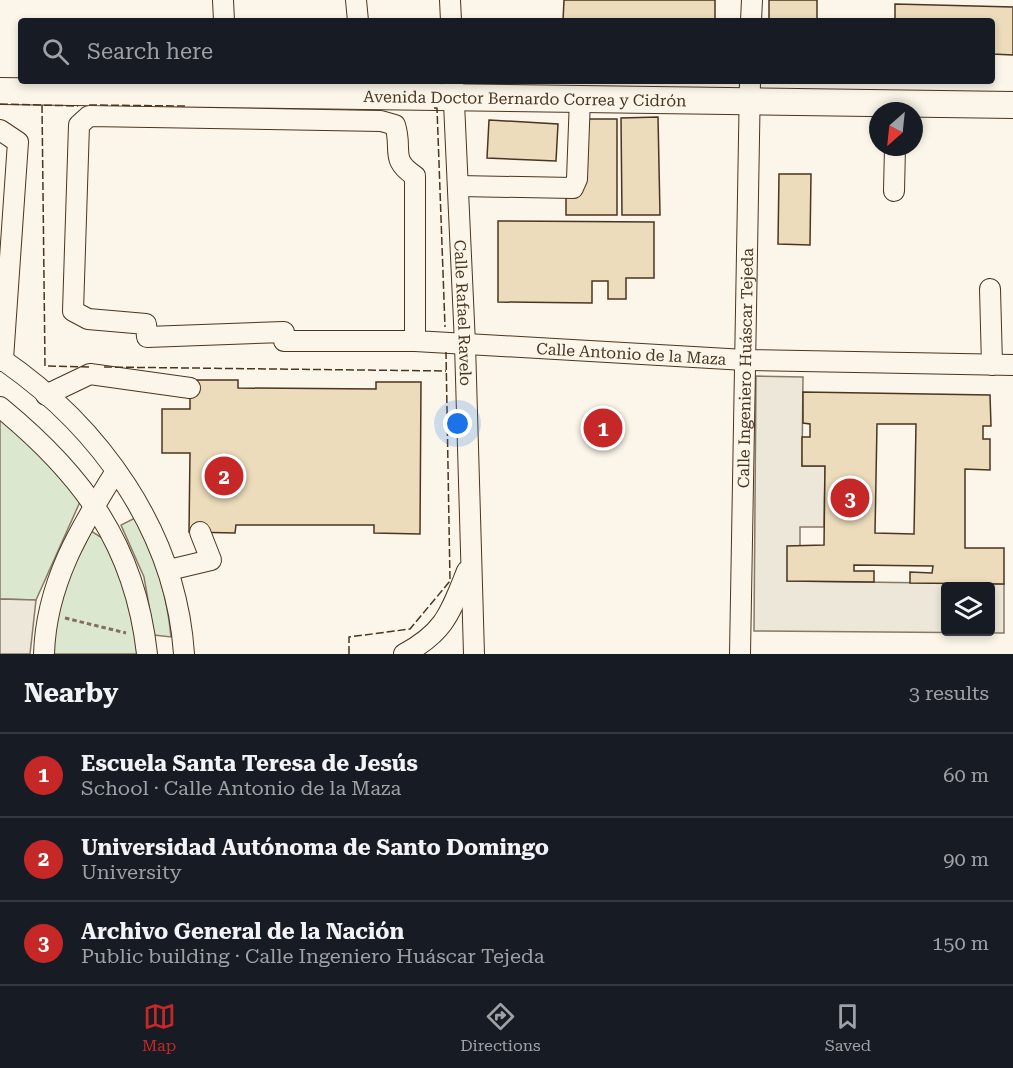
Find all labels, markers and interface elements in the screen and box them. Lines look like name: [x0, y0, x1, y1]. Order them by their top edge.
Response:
search box: [18, 18, 995, 84]
icon: search: [39, 35, 72, 68]
text: Search here: [87, 39, 213, 64]
street label: Avenida Doctor Bernardo Correa y Cidrón: [363, 87, 687, 110]
north arrow: [869, 102, 923, 156]
street label: Calle Rafael Ravelo: [451, 239, 476, 386]
street label: Calle Ingeniero Huáscar Tejeda: [733, 248, 757, 488]
street label: Calle Antonio de la Maza: [536, 338, 727, 368]
pin: 1: [584, 406, 622, 450]
your location: [443, 409, 472, 438]
pin: 2: [204, 454, 244, 498]
pin: 3: [830, 476, 870, 520]
map controls: [941, 582, 995, 636]
button: layers: [941, 582, 995, 636]
text: Nearby: [24, 678, 118, 708]
text: 3 results: [909, 681, 989, 705]
text: Escuela Santa Teresa de Jesús: [81, 751, 418, 776]
text: 1: [38, 763, 49, 787]
text: 60 m: [943, 763, 989, 787]
text: School · Calle Antonio de la Maza: [81, 776, 401, 800]
text: Universidad Autónoma de Santo Domingo: [81, 835, 549, 860]
text: 2: [38, 847, 49, 871]
text: 90 m: [943, 847, 989, 871]
text: University: [81, 860, 182, 884]
text: Archivo General de la Nación: [81, 919, 404, 944]
text: 3: [38, 931, 49, 955]
text: 150 m: [932, 931, 989, 955]
text: Public building · Calle Ingeniero Huáscar Tejeda: [81, 944, 545, 968]
tab: Map: [142, 1000, 176, 1055]
tab: Directions: [460, 1000, 541, 1055]
tab: Saved: [825, 1000, 871, 1055]

